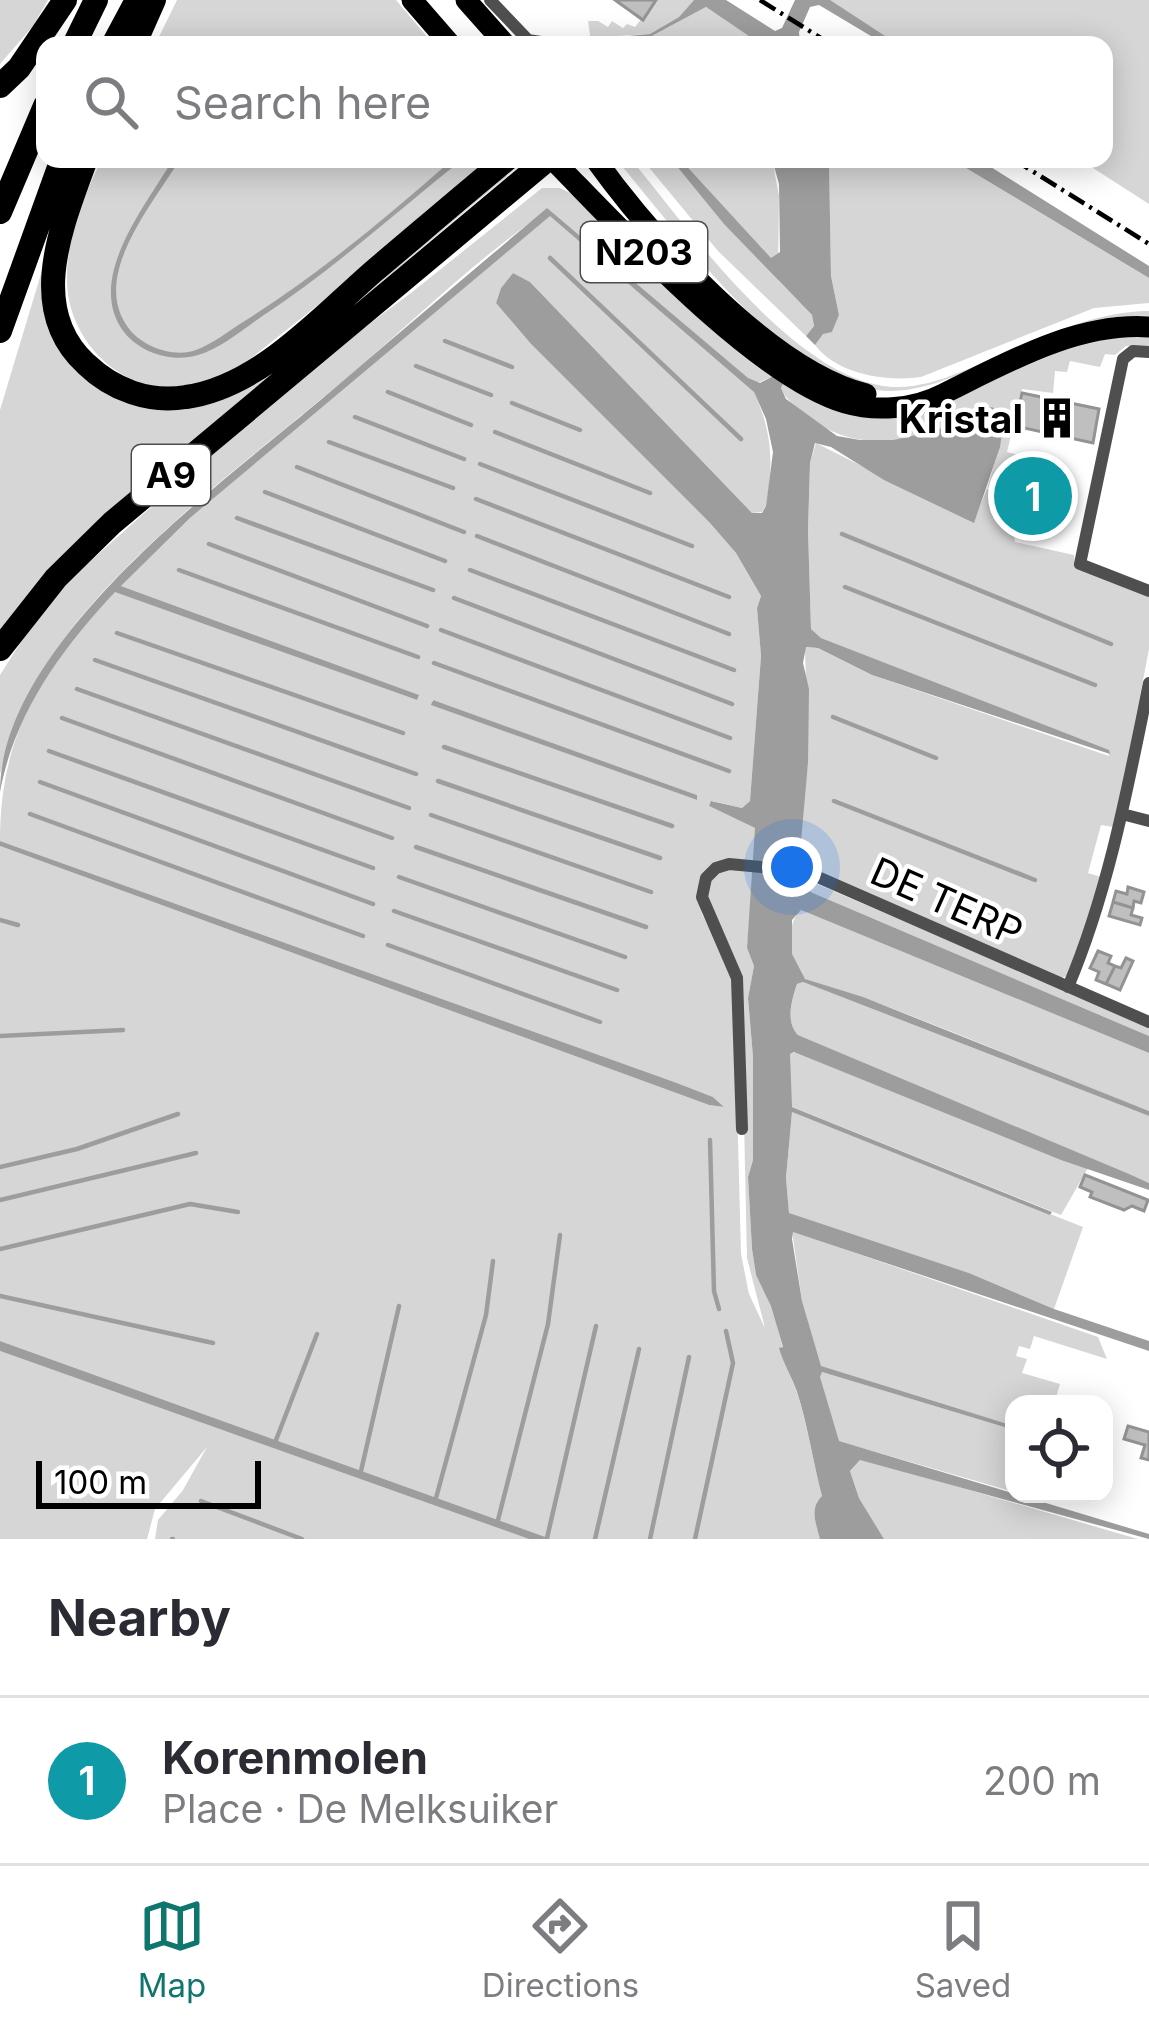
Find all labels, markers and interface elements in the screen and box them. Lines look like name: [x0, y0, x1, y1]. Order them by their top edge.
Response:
search box: [36, 36, 1113, 168]
icon: search: [78, 69, 144, 135]
text: Search here: [174, 75, 431, 130]
road number: N203: [581, 222, 707, 282]
place label: Kristal: [899, 395, 1023, 442]
building icon: Kristal: [1034, 395, 1080, 441]
road number: A9: [132, 445, 210, 505]
pin: 1: [994, 451, 1072, 541]
your location: [762, 837, 822, 897]
street label: DE TERP: [864, 847, 1030, 955]
map controls: [1005, 1395, 1113, 1503]
button: locate: [1005, 1395, 1113, 1503]
scale bar: [36, 1455, 261, 1508]
text: 100 m: [54, 1462, 147, 1502]
text: Nearby: [48, 1587, 231, 1648]
text: Korenmolen: [162, 1730, 428, 1785]
text: 1: [79, 1757, 95, 1804]
text: 200 m: [983, 1757, 1101, 1804]
text: Place · De Melksuiker: [162, 1785, 558, 1832]
tab: Map: [138, 1893, 206, 2005]
tab: Directions: [482, 1893, 639, 2005]
tab: Saved: [915, 1893, 1011, 2005]

